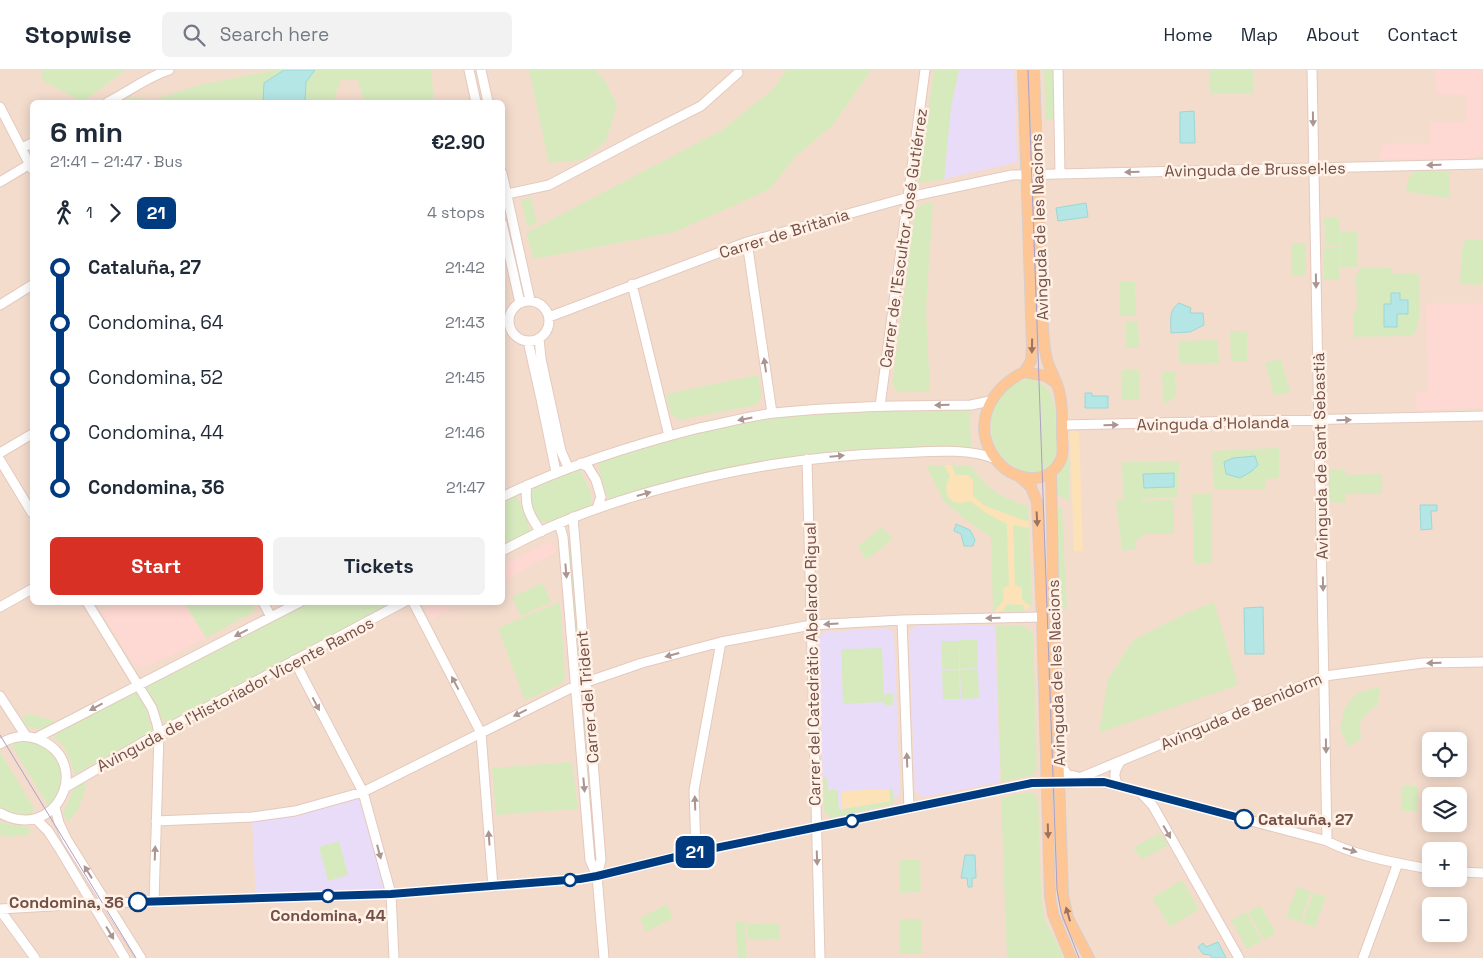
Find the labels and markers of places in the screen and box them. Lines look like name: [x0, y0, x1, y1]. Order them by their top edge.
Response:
marker: Cataluña, 27: [1234, 809, 1254, 829]
place label: Cataluña, 27: [1258, 809, 1353, 830]
unlabelled marker: [845, 814, 859, 828]
unlabelled marker: [563, 873, 577, 887]
marker: Condomina, 44: [321, 889, 335, 903]
place label: Condomina, 36: [9, 892, 124, 913]
marker: Condomina, 36: [128, 892, 148, 912]
place label: Condomina, 44: [270, 905, 386, 926]

